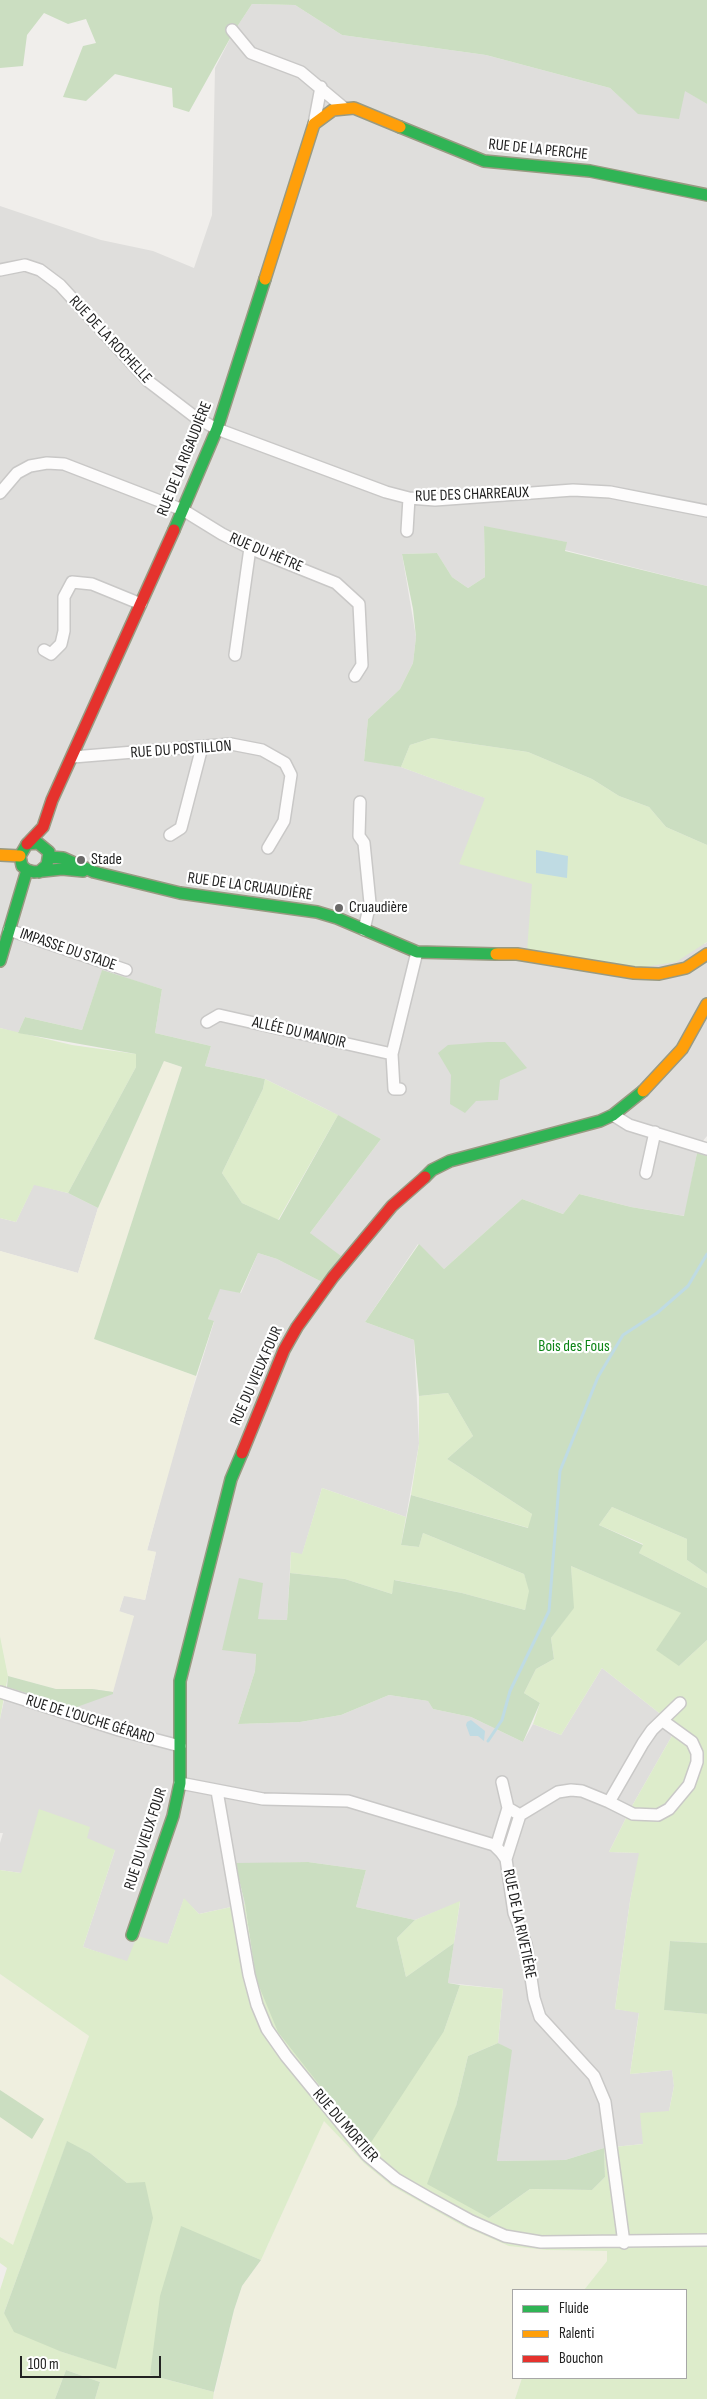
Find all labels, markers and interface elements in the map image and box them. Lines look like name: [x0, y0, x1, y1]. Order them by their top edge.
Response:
street label: RUE DE LA PERCHE: [487, 135, 589, 165]
street label: RUE DE LA ROCHELLE: [64, 292, 156, 388]
street label: RUE DE LA RIGAUDIÈRE: [153, 399, 217, 519]
street label: RUE DES CHARREAUX: [415, 483, 529, 507]
street label: RUE DU HÊTRE: [226, 529, 306, 577]
street label: RUE DU POSTILLON: [130, 737, 232, 763]
place label: Stade: [91, 850, 122, 870]
marker: Stade: [75, 854, 87, 866]
street label: RUE DE LA CRUAUDIÈRE: [186, 869, 314, 905]
place label: Cruaudière: [349, 898, 408, 918]
marker: Cruaudière: [333, 902, 345, 914]
street label: IMPASSE DU STADE: [17, 925, 119, 975]
street label: ALLÉE DU MANOIR: [250, 1013, 348, 1053]
street label: RUE DU VIEUX FOUR: [227, 1324, 287, 1428]
park label: Bois des Fous: [538, 1337, 610, 1357]
street label: RUE DE L'OUCHE GÉRARD: [23, 1691, 157, 1749]
street label: RUE DU VIEUX FOUR: [120, 1786, 172, 1892]
street label: RUE DE LA RIVETIÈRE: [498, 1867, 540, 1981]
street label: RUE DU MORTIER: [308, 2085, 382, 2167]
legend: [512, 2289, 687, 2379]
text: Fluide: [559, 2299, 589, 2318]
text: Ralenti: [559, 2324, 594, 2343]
scale bar: [22, 2346, 164, 2378]
text: Bouchon: [559, 2349, 603, 2368]
text: 100 m: [28, 2355, 59, 2374]

